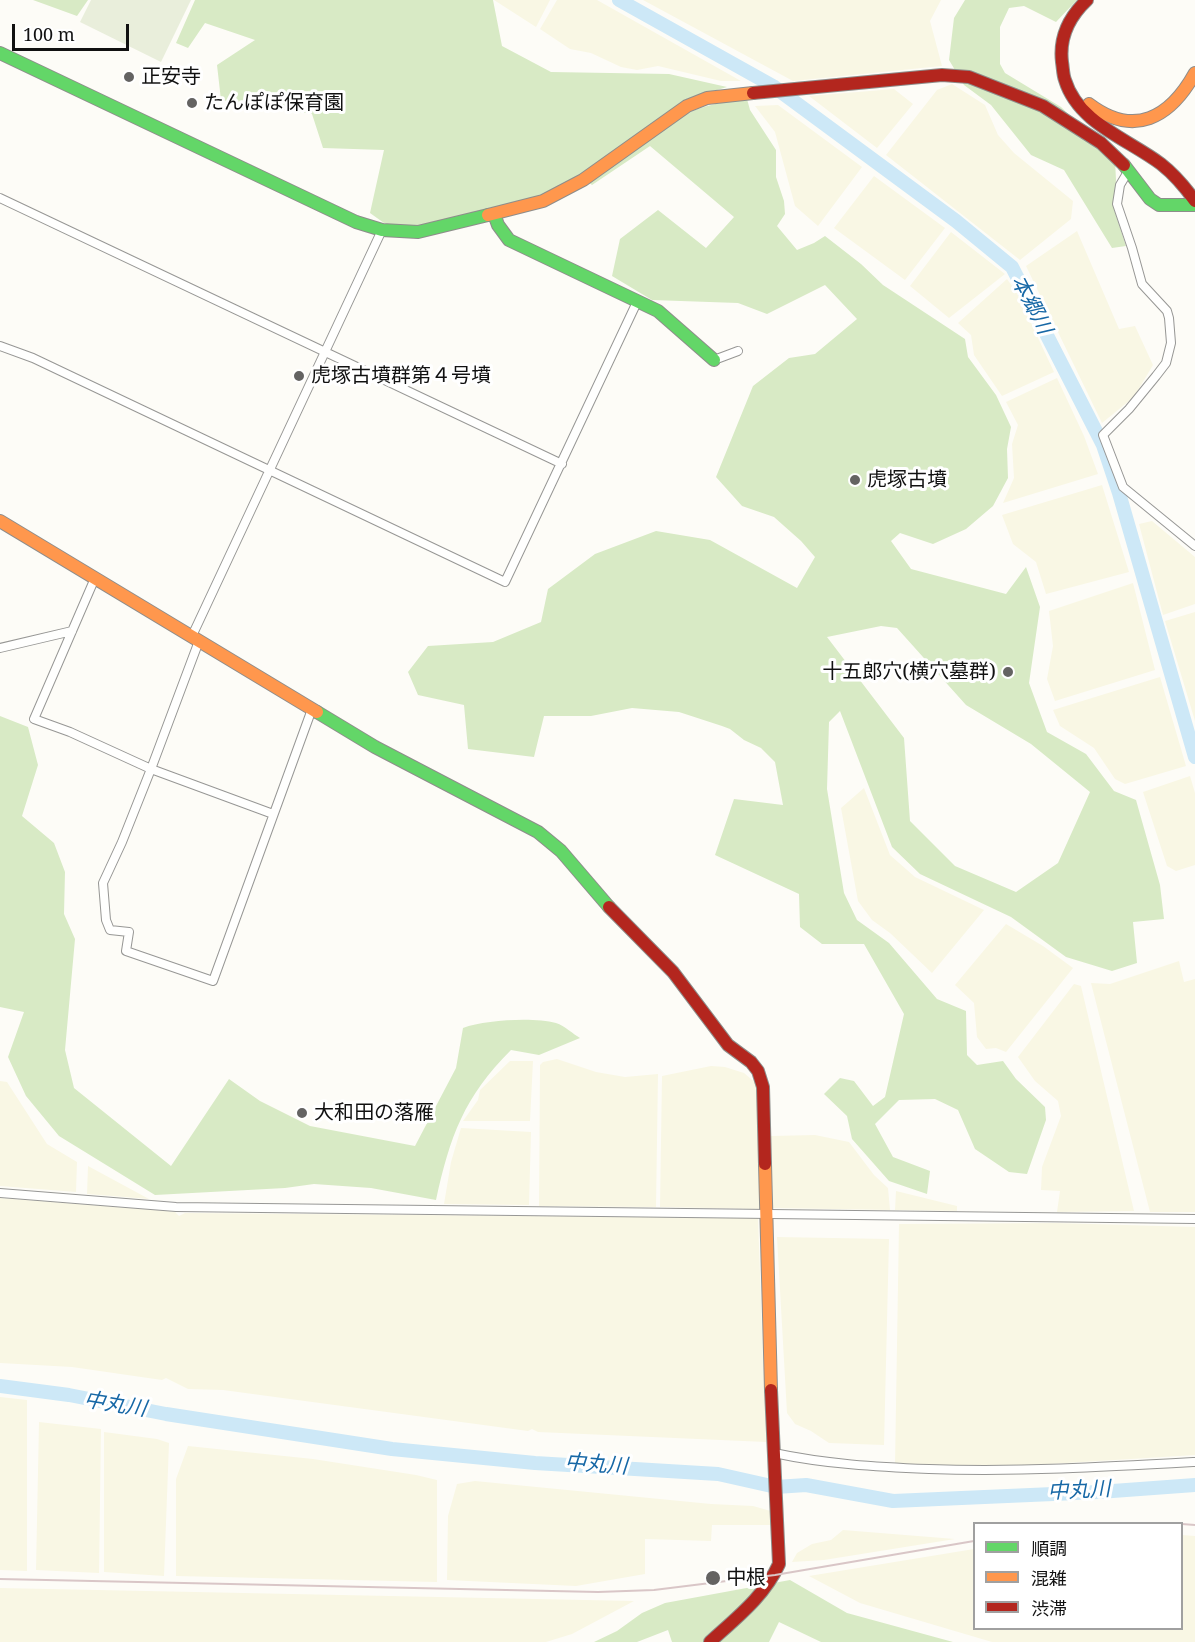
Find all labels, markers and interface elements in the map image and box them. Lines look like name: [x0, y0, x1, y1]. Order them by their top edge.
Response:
scale bar: [15, 12, 132, 50]
text: 100 m: [23, 22, 75, 46]
place label: 正安寺: [141, 65, 201, 89]
marker: 正安寺: [122, 70, 136, 84]
place label: たんぽぽ保育園: [204, 91, 344, 115]
marker: たんぽぽ保育園: [185, 96, 199, 110]
water label: 本郷川: [1005, 271, 1057, 339]
place label: 虎塚古墳群第４号墳: [311, 364, 491, 388]
marker: 虎塚古墳群第４号墳: [292, 369, 306, 383]
place label: 虎塚古墳: [867, 468, 947, 492]
marker: 虎塚古墳: [848, 473, 862, 487]
place label: 十五郎穴(横穴墓群): [822, 660, 996, 684]
marker: 十五郎穴(横穴墓群): [1001, 665, 1015, 679]
place label: 大和田の落雁: [314, 1101, 434, 1125]
marker: 大和田の落雁: [295, 1106, 309, 1120]
water label: 中丸川: [82, 1388, 148, 1422]
water label: 中丸川: [564, 1450, 628, 1480]
water label: 中丸川: [1047, 1477, 1111, 1505]
legend: [973, 1522, 1183, 1630]
text: 順調: [1031, 1536, 1067, 1560]
place label: 中根: [726, 1566, 766, 1590]
text: 混雑: [1031, 1566, 1067, 1590]
marker: 中根: [704, 1569, 722, 1587]
text: 渋滞: [1031, 1596, 1067, 1620]

